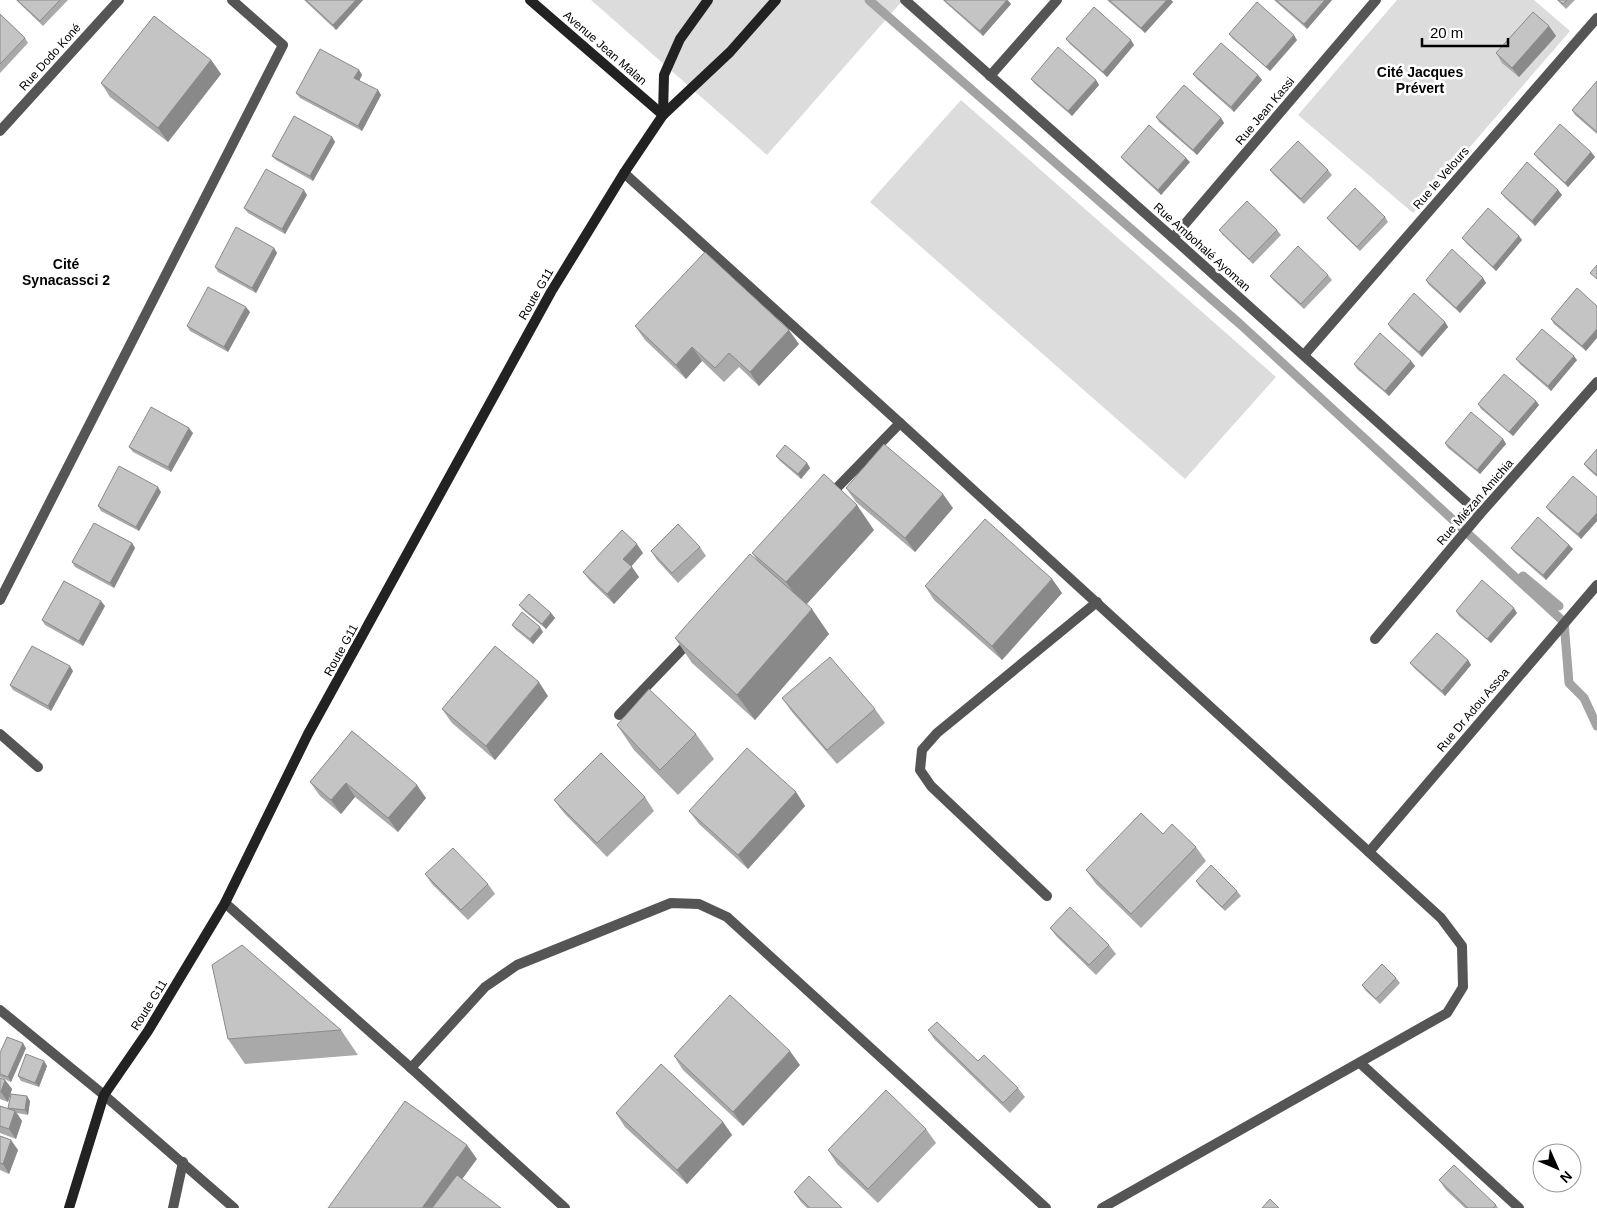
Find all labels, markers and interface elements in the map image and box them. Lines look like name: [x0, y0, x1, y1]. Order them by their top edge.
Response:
street label: Avenue Jean Malan: [560, 8, 650, 88]
scale bar: [1422, 15, 1508, 47]
street label: Rue Dodo Koné: [16, 20, 84, 93]
text: 20 m: [1430, 24, 1463, 41]
district label: Cité Jacques Prévert: [1377, 64, 1463, 96]
street label: Rue Jean Kassi: [1233, 74, 1297, 148]
street label: Rue le Velours: [1410, 144, 1472, 212]
street label: Rue Ambohalé Ayoman: [1151, 200, 1253, 294]
district label: Cité Synacassci 2: [22, 256, 110, 288]
street label: Route G11: [516, 265, 557, 322]
street label: Rue Miézan Amichia: [1434, 456, 1516, 548]
street label: Route G11: [321, 621, 361, 678]
street label: Rue Dr Adou Assoa: [1434, 665, 1512, 755]
street label: Route G11: [128, 977, 170, 1033]
north arrow: [1532, 1143, 1582, 1193]
text: N: [1557, 1168, 1575, 1186]

